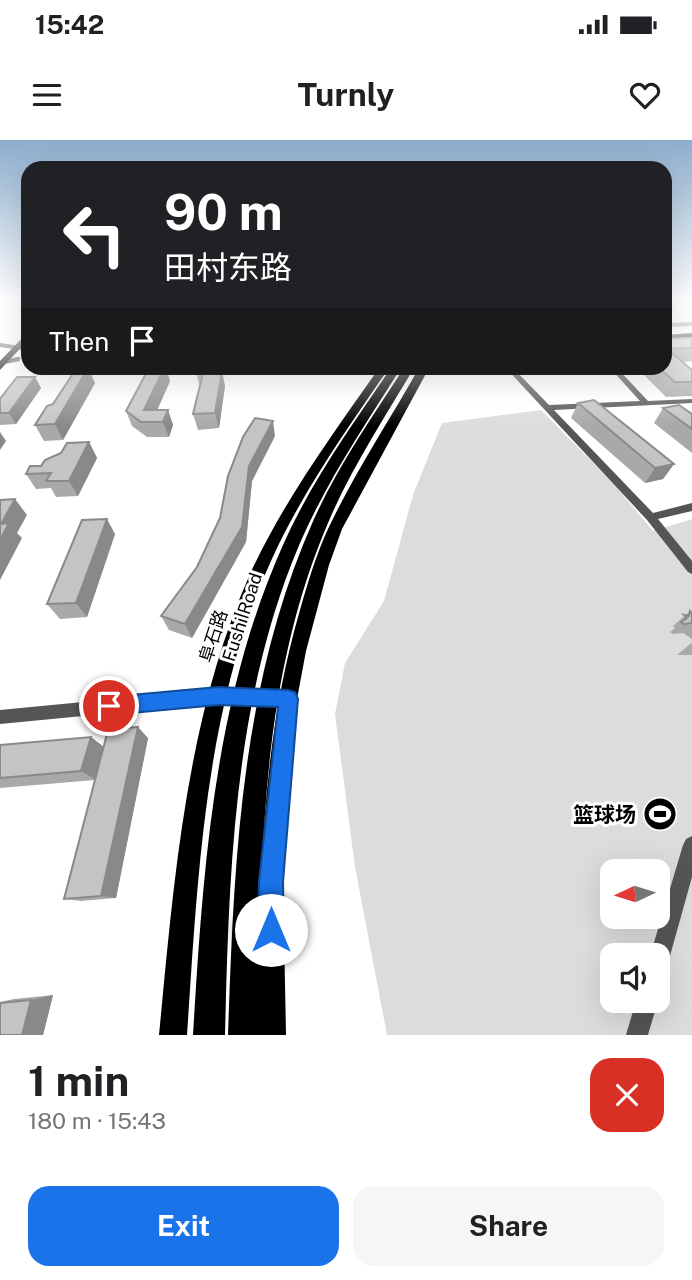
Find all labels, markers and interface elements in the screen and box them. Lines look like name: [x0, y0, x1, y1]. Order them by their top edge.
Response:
text: 15:42: [35, 9, 104, 40]
icon: menu: [28, 76, 66, 114]
text: Turnly: [298, 76, 394, 113]
icon: heart: [626, 76, 664, 114]
text: 90 m: [164, 183, 283, 241]
icon: left: [49, 189, 140, 280]
text: 田村东路: [164, 249, 292, 286]
icon: arrive: [123, 322, 161, 360]
text: Then: [49, 326, 109, 357]
street label: Fushi Road: [218, 570, 266, 664]
street label: 阜石路: [195, 607, 231, 665]
pin: [79, 676, 139, 736]
icon: arrive: [90, 687, 128, 725]
sports icon: 篮球场: [641, 795, 679, 833]
place label: 篮球场: [573, 802, 636, 827]
north arrow: [600, 859, 670, 929]
map controls: [600, 859, 670, 1013]
position arrow: [234, 893, 308, 967]
button: sound: [600, 943, 670, 1013]
text: 1 min: [28, 1056, 129, 1105]
button: close: [590, 1058, 664, 1132]
text: 180 m · 15:43: [28, 1107, 166, 1134]
button: Exit: [28, 1186, 339, 1266]
button: Share: [353, 1186, 664, 1266]

